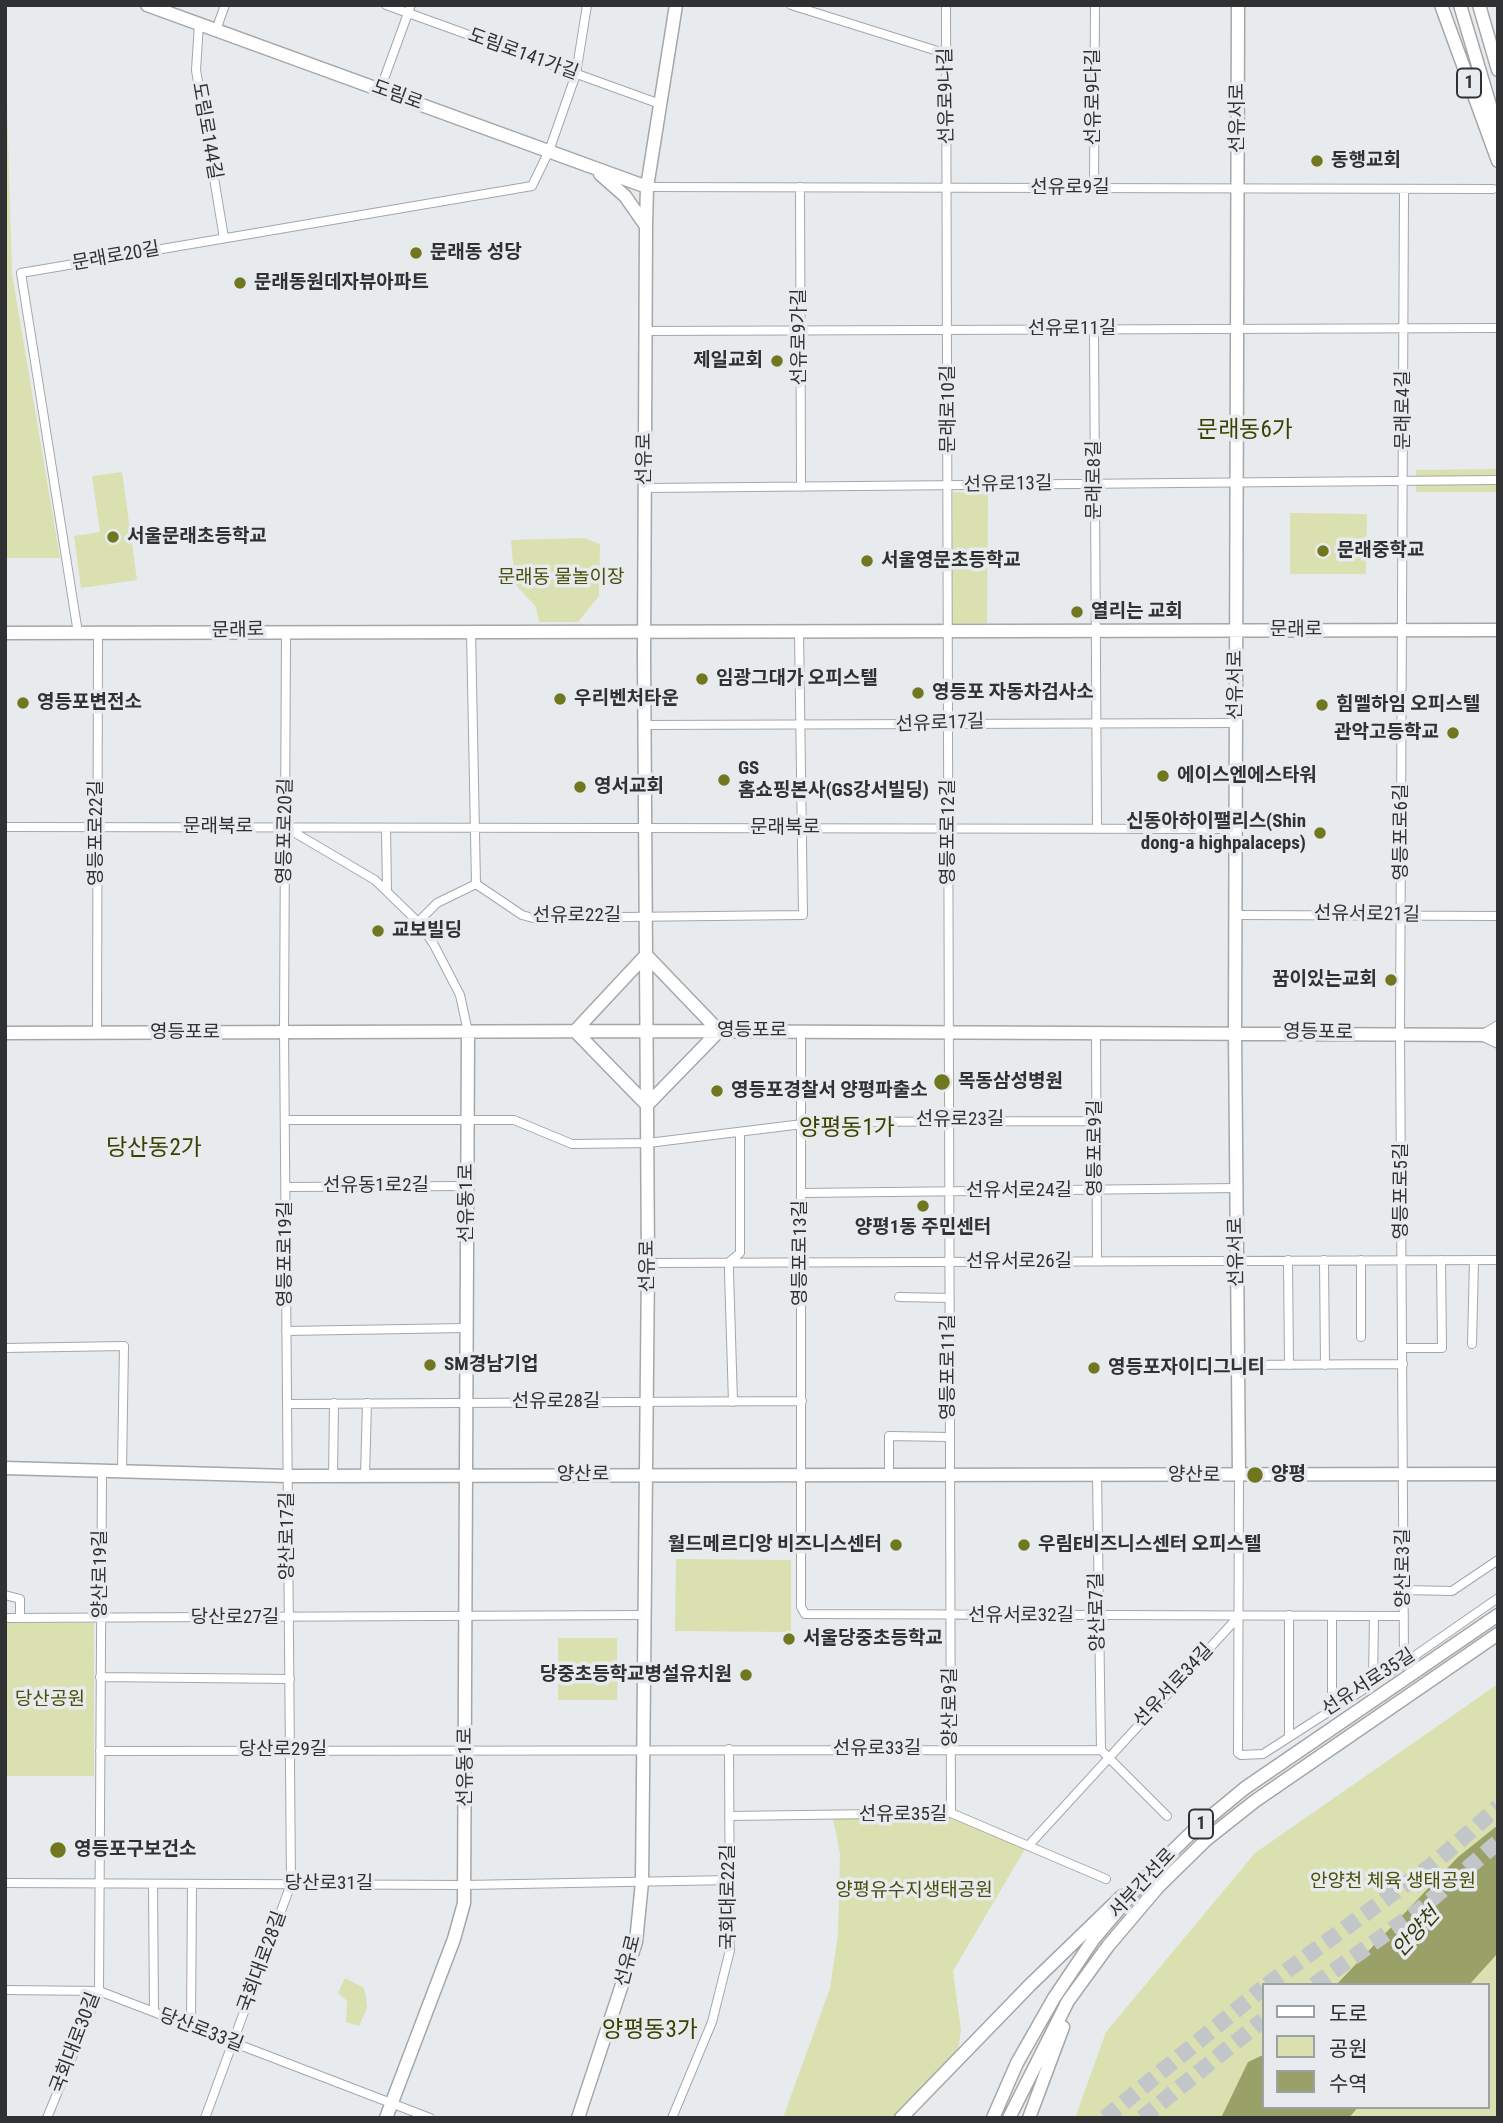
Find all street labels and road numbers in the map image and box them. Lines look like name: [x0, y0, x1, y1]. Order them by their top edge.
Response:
street label: 도림로141가길: [465, 25, 581, 85]
street label: 선유로9나길: [935, 47, 959, 145]
street label: 선유로9다길: [1083, 49, 1105, 145]
road number: 1: [1457, 68, 1481, 98]
street label: 도림로: [368, 76, 426, 116]
street label: 도림로144길: [186, 81, 226, 181]
street label: 선유서로: [1227, 83, 1249, 153]
street label: 선유로9길: [1030, 177, 1110, 199]
street label: 문래로20길: [70, 238, 162, 276]
street label: 선유로9가길: [789, 289, 811, 385]
street label: 선유로11길: [1028, 318, 1116, 340]
street label: 문래로10길: [938, 365, 960, 453]
street label: 문래로4길: [1393, 370, 1415, 450]
street label: 선유로: [634, 433, 656, 485]
street label: 문래로8길: [1084, 440, 1106, 520]
street label: 선유로13길: [963, 473, 1053, 497]
street label: 문래로: [212, 619, 264, 643]
street label: 문래로: [1270, 619, 1322, 641]
street label: 선유서로: [1225, 650, 1247, 720]
street label: 선유로17길: [895, 711, 985, 737]
street label: 영등포로20길: [274, 778, 298, 884]
street label: 영등포로12길: [938, 779, 960, 885]
street label: 영등포로22길: [86, 780, 108, 886]
street label: 영등포로6길: [1391, 784, 1413, 880]
street label: 문래북로: [183, 816, 253, 838]
street label: 문래북로: [750, 817, 820, 839]
street label: 선유서로21길: [1314, 903, 1420, 927]
street label: 선유로22길: [533, 905, 621, 927]
street label: 영등포로: [717, 1020, 787, 1042]
street label: 영등포로: [1283, 1021, 1353, 1045]
street label: 영등포로: [150, 1022, 220, 1044]
street label: 영등포로9길: [1085, 1100, 1107, 1196]
street label: 선유로23길: [916, 1109, 1004, 1131]
street label: 영등포로5길: [1391, 1143, 1413, 1239]
street label: 선유동1로: [456, 1163, 478, 1243]
street label: 선유동1로2길: [323, 1175, 429, 1197]
street label: 선유서로24길: [966, 1180, 1072, 1202]
street label: 영등포로13길: [790, 1200, 812, 1306]
street label: 영등포로19길: [275, 1201, 297, 1307]
street label: 선유서로: [1225, 1217, 1249, 1287]
street label: 선유로: [637, 1240, 659, 1292]
street label: 선유서로26길: [966, 1251, 1072, 1273]
street label: 영등포로11길: [938, 1314, 960, 1420]
street label: 선유로28길: [512, 1391, 600, 1413]
street label: 양산로: [557, 1464, 609, 1486]
street label: 양산로: [1168, 1464, 1220, 1488]
street label: 양산로17길: [277, 1492, 299, 1580]
street label: 양산로3길: [1393, 1528, 1415, 1608]
street label: 양산로19길: [90, 1530, 112, 1618]
street label: 양산로7길: [1086, 1572, 1110, 1652]
street label: 선유서로32길: [968, 1605, 1074, 1627]
street label: 당산로27길: [191, 1607, 279, 1629]
street label: 선유서로34길: [1129, 1639, 1219, 1733]
street label: 선유서로35길: [1318, 1645, 1420, 1721]
street label: 양산로9길: [940, 1667, 962, 1747]
street label: 선유동1로: [455, 1727, 477, 1807]
street label: 선유로33길: [833, 1738, 921, 1760]
street label: 당산로29길: [239, 1739, 327, 1761]
street label: 선유로35길: [859, 1804, 947, 1826]
road number: 1: [1189, 1810, 1213, 1838]
street label: 국회대로22길: [718, 1844, 740, 1950]
street label: 서부간선로: [1105, 1844, 1181, 1924]
street label: 당산로31길: [285, 1873, 373, 1895]
street label: 국회대로28길: [234, 1908, 292, 2016]
street label: 선유로: [612, 1933, 646, 1989]
street label: 국회대로30길: [46, 1989, 106, 2097]
street label: 당산로33길: [156, 2004, 246, 2058]

